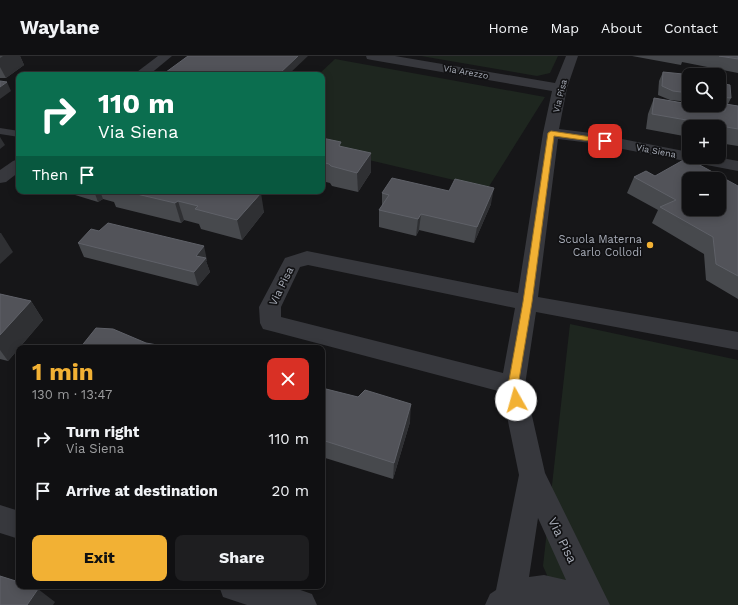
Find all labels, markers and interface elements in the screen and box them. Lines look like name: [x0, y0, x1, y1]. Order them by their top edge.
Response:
text: Waylane: [20, 16, 99, 39]
text: Home: [488, 20, 528, 36]
text: Map: [550, 20, 579, 36]
text: About: [601, 20, 642, 36]
text: Contact: [664, 20, 718, 36]
street label: Via Arezzo: [443, 63, 489, 81]
map controls: [682, 68, 726, 216]
button: search: [682, 68, 726, 112]
street label: Via Pisa: [551, 78, 569, 114]
text: 110 m: [98, 87, 175, 120]
icon: right: [32, 88, 84, 140]
button: +: [682, 120, 726, 164]
text: Via Siena: [98, 121, 178, 142]
pin: [588, 124, 622, 158]
icon: arrive: [594, 130, 616, 152]
street label: Via Siena: [635, 142, 677, 160]
icon: arrive: [76, 164, 98, 186]
text: Then: [32, 166, 68, 184]
button: −: [682, 172, 726, 216]
place label: Scuola Materna Carlo Collodi: [558, 233, 642, 259]
marker: Scuola Materna Carlo Collodi: [645, 240, 655, 250]
street label: Via Pisa: [267, 265, 296, 308]
text: 1 min: [32, 358, 94, 386]
button: close: [267, 358, 309, 400]
position arrow: [495, 379, 537, 421]
text: 130 m · 13:47: [32, 387, 112, 402]
text: Turn right: [66, 423, 139, 441]
icon: right: [32, 428, 54, 450]
text: 110 m: [269, 430, 309, 448]
text: Via Siena: [66, 441, 124, 456]
icon: arrive: [32, 480, 54, 502]
text: Arrive at destination: [66, 482, 218, 500]
text: 20 m: [272, 482, 309, 500]
street label: Via Pisa: [545, 515, 580, 566]
button: Exit: [32, 535, 167, 581]
button: Share: [175, 535, 309, 581]

